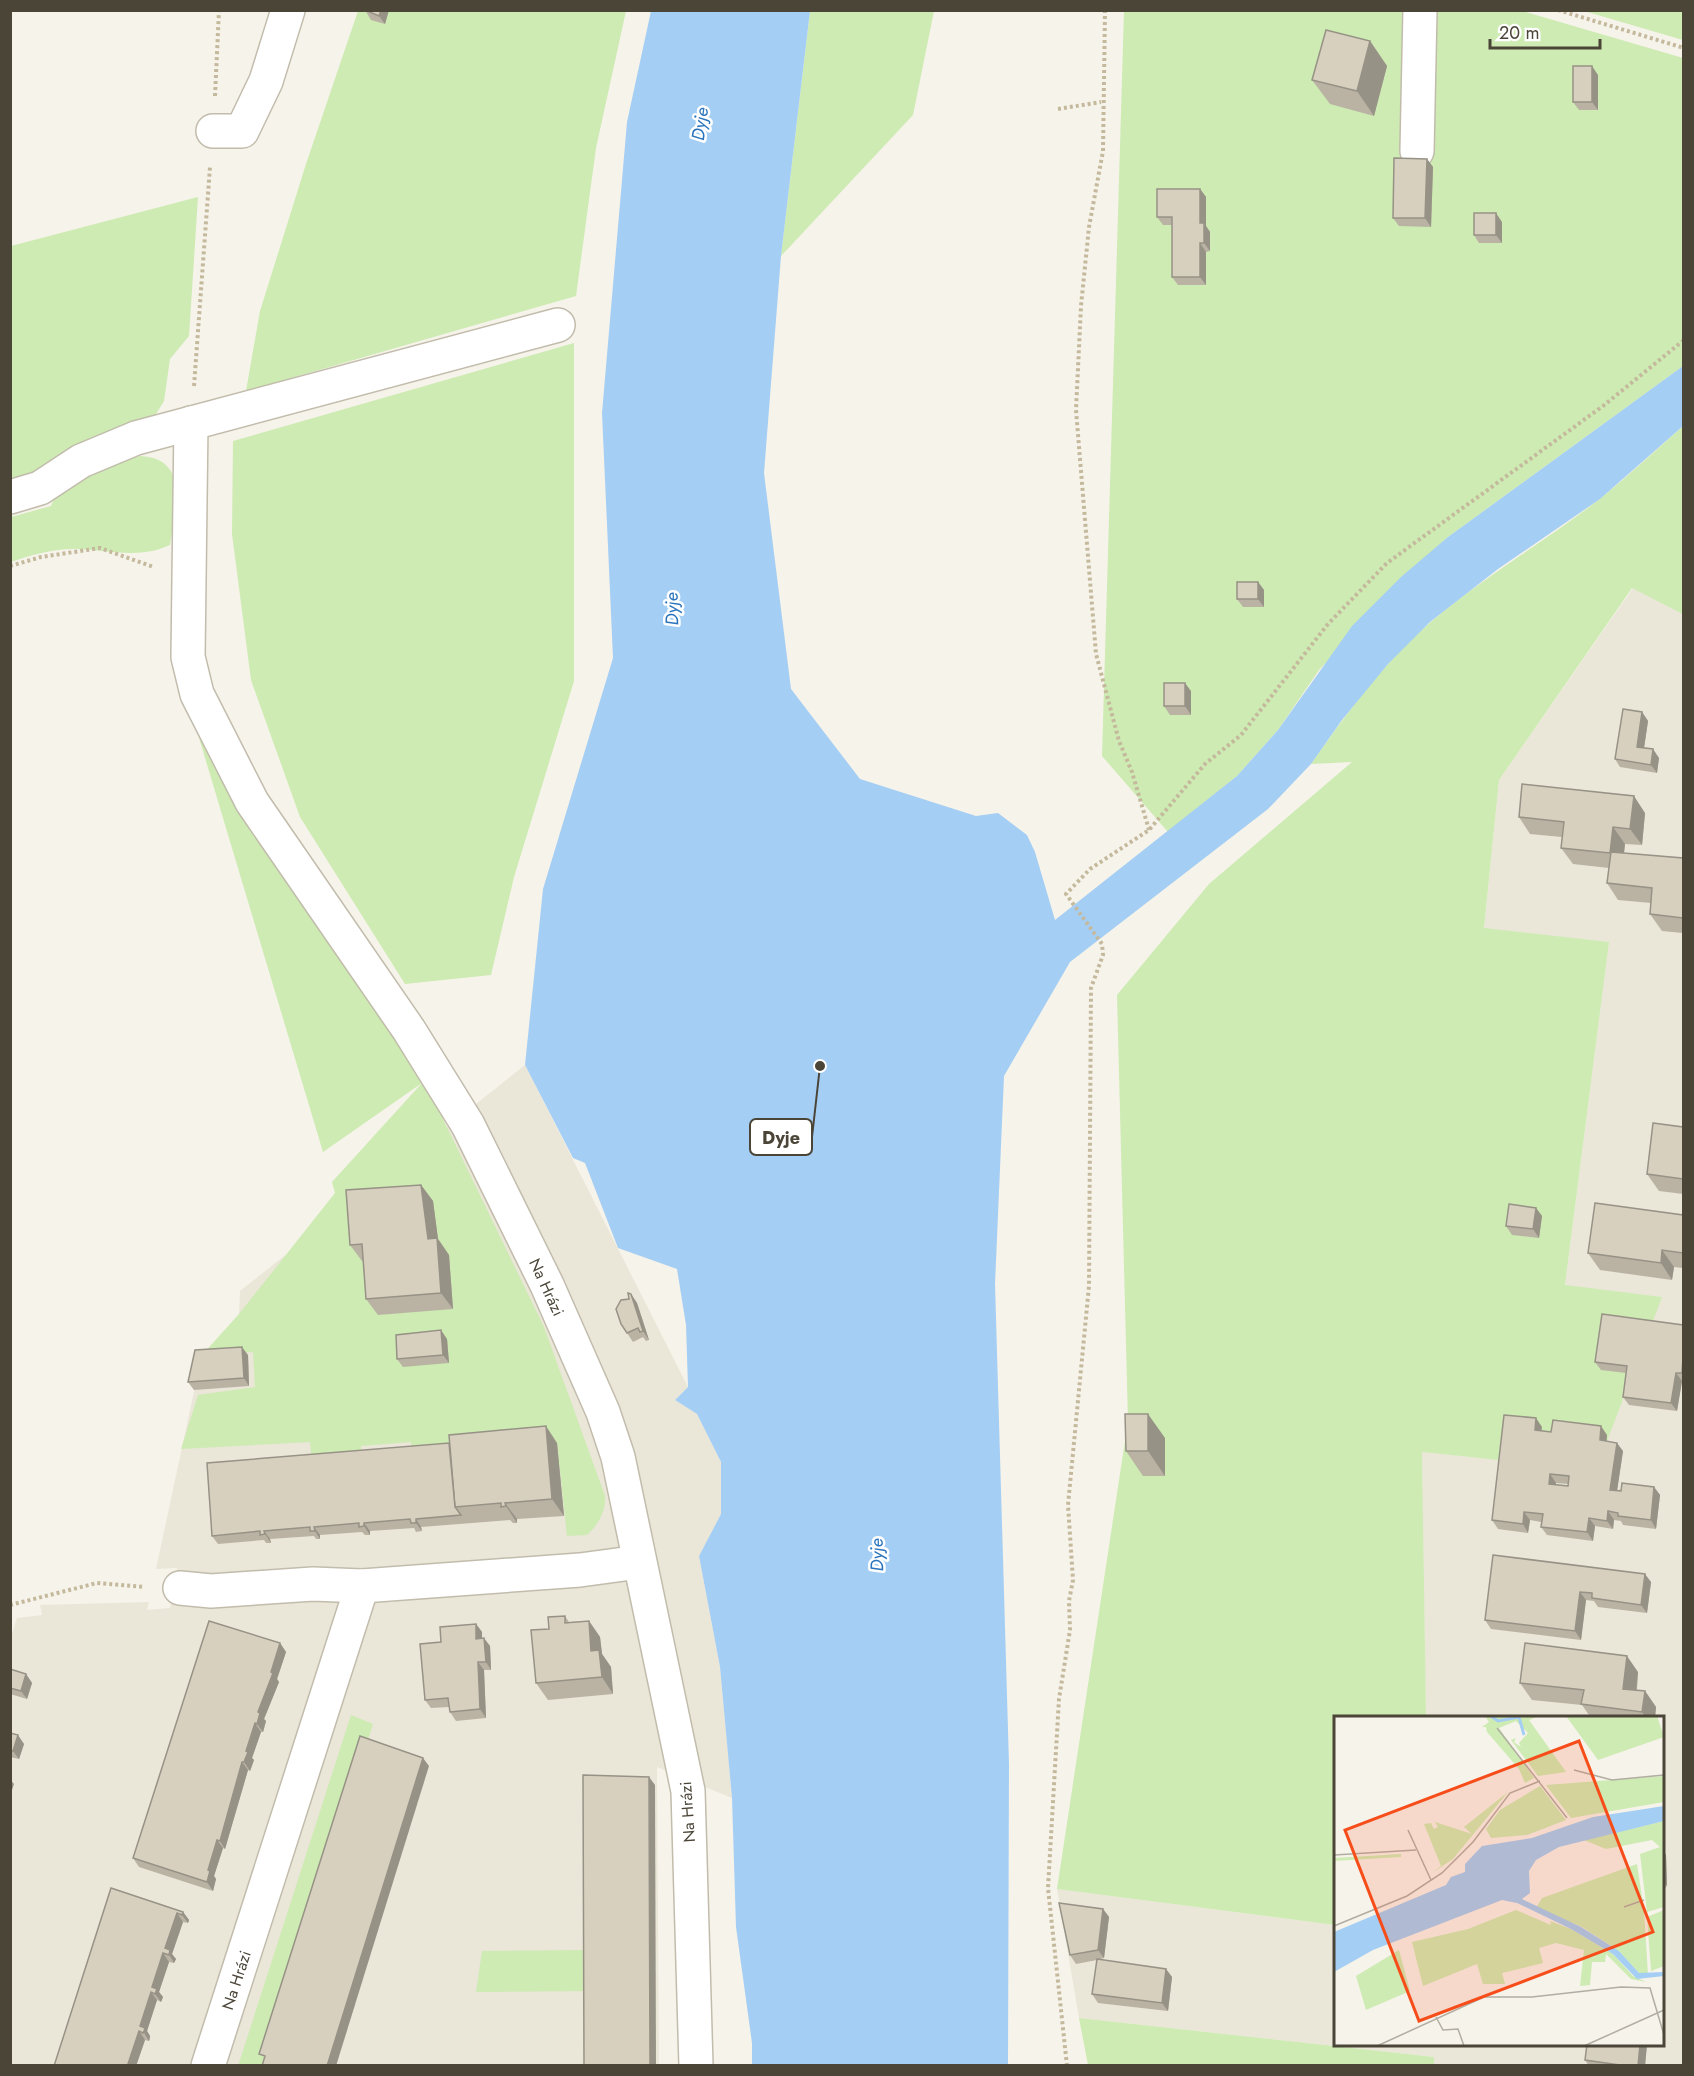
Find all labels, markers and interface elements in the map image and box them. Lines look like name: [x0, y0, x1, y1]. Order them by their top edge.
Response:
scale bar: [1490, 12, 1600, 50]
text: 20 m: [1499, 20, 1539, 46]
water label: Dyje: [685, 106, 715, 142]
water label: Dyje: [659, 592, 685, 626]
callout: Dyje: [750, 1119, 812, 1155]
text: Dyje: [762, 1125, 800, 1151]
street label: Na Hrázi: [523, 1255, 570, 1320]
water label: Dyje: [864, 1538, 890, 1572]
inset map: [1334, 1716, 1664, 2046]
street label: Na Hrázi: [674, 1781, 701, 1843]
street label: Na Hrázi: [216, 1948, 257, 2013]

